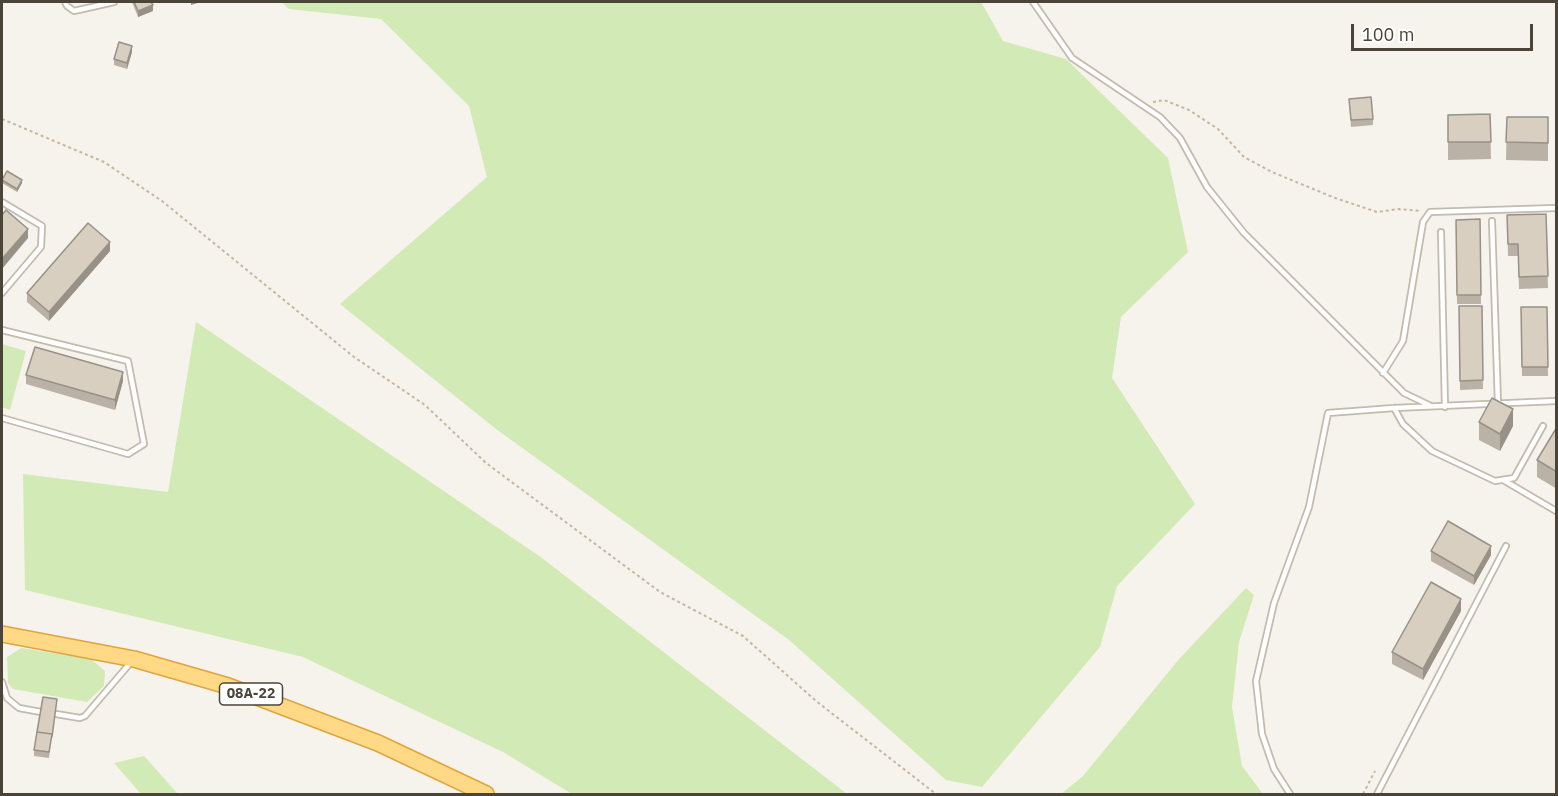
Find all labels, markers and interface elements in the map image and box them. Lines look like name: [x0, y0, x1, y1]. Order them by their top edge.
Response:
scale bar: [1354, 12, 1536, 50]
text: 100 m: [1362, 23, 1414, 46]
road number: 08А-22: [220, 683, 282, 705]

